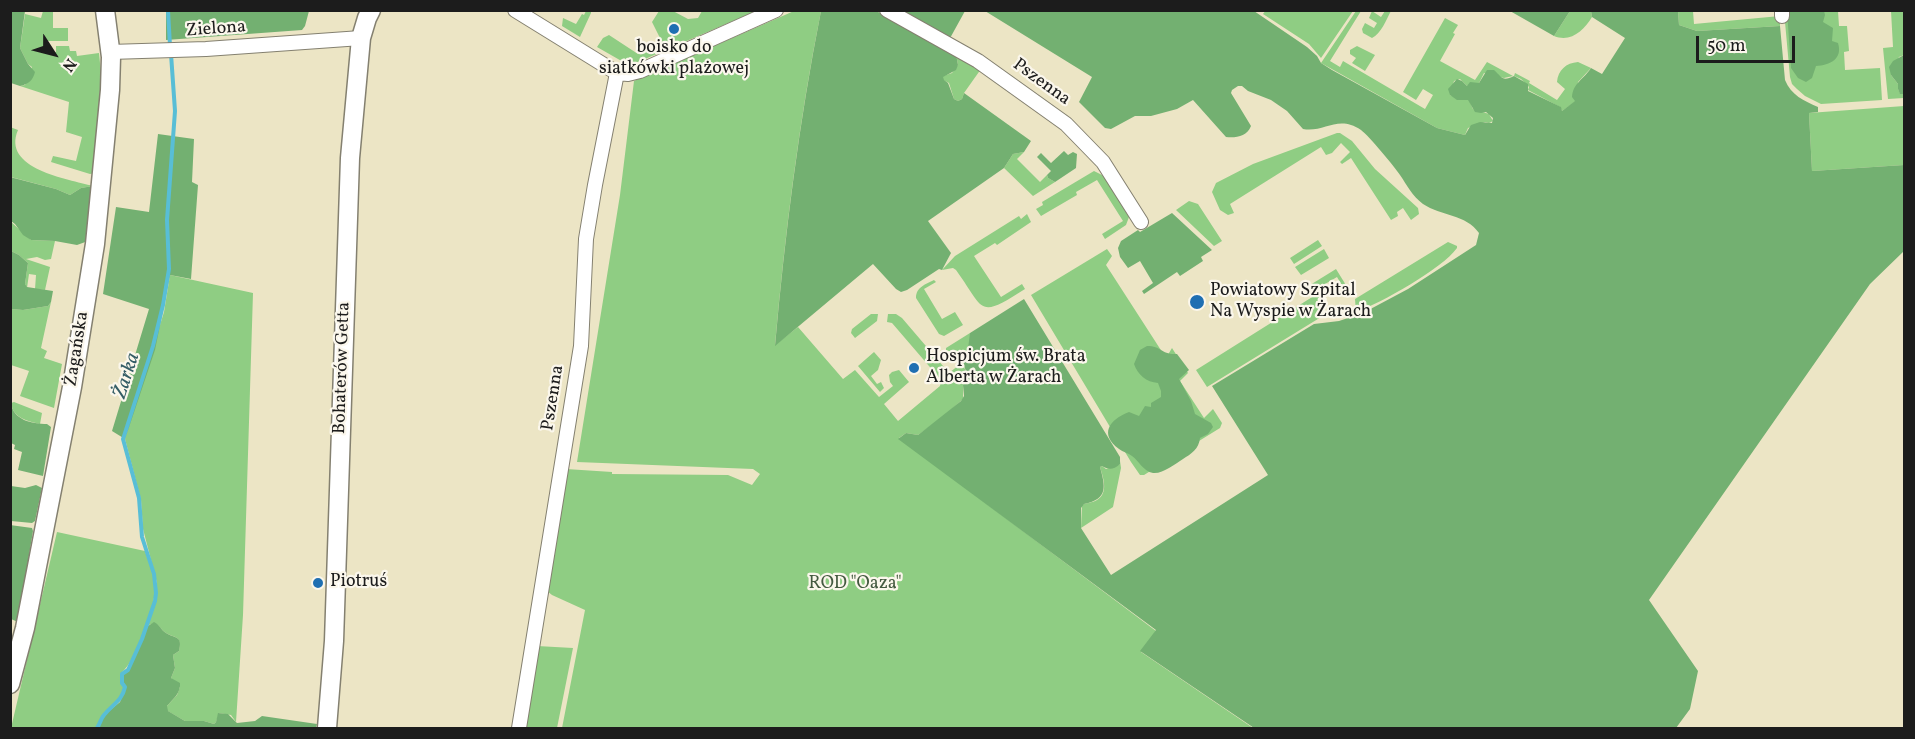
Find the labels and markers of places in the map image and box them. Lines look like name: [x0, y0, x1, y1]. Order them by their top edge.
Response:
marker: boisko do siatkówki plażowej: [667, 22, 681, 36]
place label: boisko do siatkówki plażowej: [599, 38, 749, 80]
place label: Powiatowy Szpital Na Wyspie w Żarach: [1210, 281, 1371, 324]
marker: Powiatowy Szpital Na Wyspie w Żarach: [1188, 293, 1206, 311]
place label: Hospicjum św. Brata Alberta w Żarach: [926, 347, 1086, 389]
marker: Hospicjum św. Brata Alberta w Żarach: [907, 361, 921, 375]
place label: Piotruś: [330, 572, 387, 594]
marker: Piotruś: [311, 576, 325, 590]

